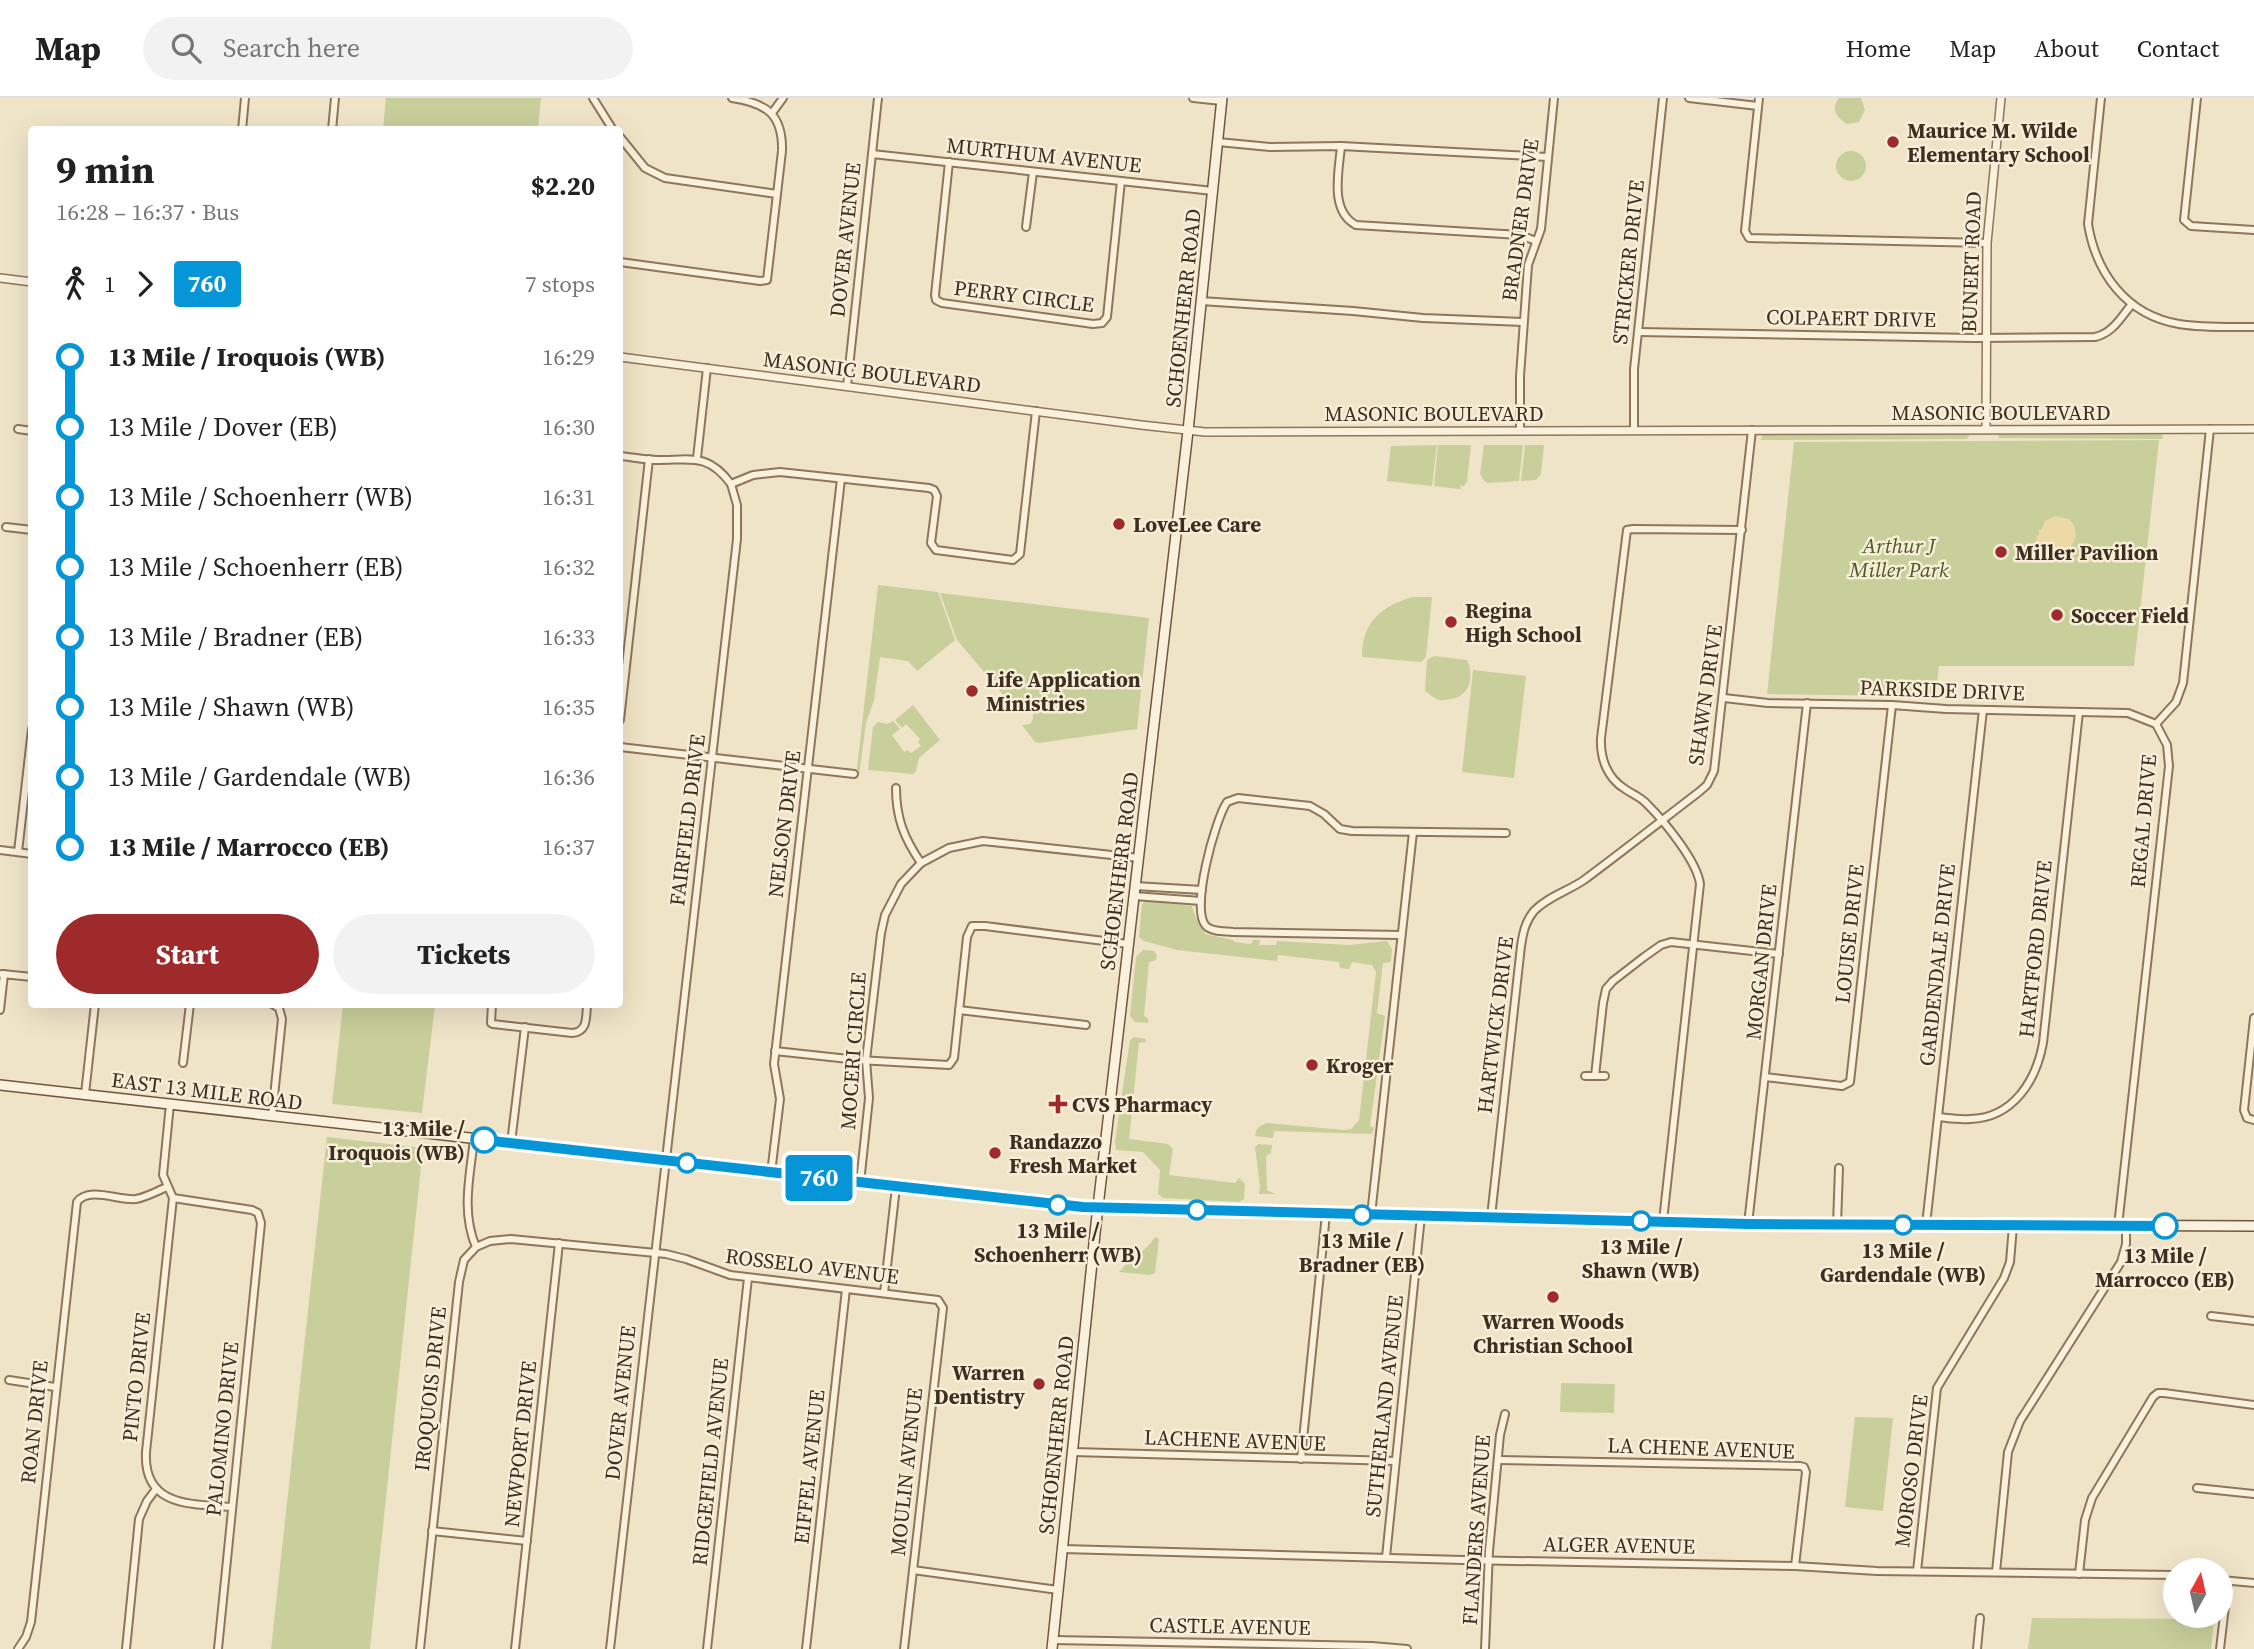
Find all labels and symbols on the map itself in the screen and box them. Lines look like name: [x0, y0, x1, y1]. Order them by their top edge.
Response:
place label: Maurice M. Wilde Elementary School: [1907, 116, 2090, 169]
street label: MURTHUM AVENUE: [945, 130, 1143, 180]
marker: Maurice M. Wilde Elementary School: [1885, 134, 1901, 150]
street label: BRADNER DRIVE: [1494, 137, 1546, 303]
street label: DOVER AVENUE: [822, 161, 868, 319]
street label: STRICKER DRIVE: [1605, 178, 1651, 346]
street label: BUNERT ROAD: [1954, 191, 1988, 333]
street label: SCHOENHERR ROAD: [1158, 207, 1208, 409]
street label: PERRY CIRCLE: [952, 273, 1096, 319]
street label: COLPAERT DRIVE: [1766, 302, 1936, 334]
street label: MASONIC BOULEVARD: [761, 344, 983, 400]
street label: MASONIC BOULEVARD: [1891, 398, 2111, 427]
street label: MASONIC BOULEVARD: [1324, 399, 1544, 428]
place label: LoveLee Care: [1133, 510, 1261, 539]
marker: LoveLee Care: [1111, 516, 1127, 532]
park label: Arthur J Miller Park: [1848, 531, 1949, 584]
place label: Miller Pavilion: [2015, 538, 2158, 567]
marker: Miller Pavilion: [1993, 544, 2009, 560]
place label: Regina High School: [1465, 596, 1582, 649]
place label: Soccer Field: [2071, 601, 2189, 630]
marker: Soccer Field: [2049, 607, 2065, 623]
marker: Regina High School: [1443, 614, 1459, 630]
street label: SHAWN DRIVE: [1681, 623, 1729, 767]
place label: Life Application Ministries: [986, 665, 1141, 718]
street label: PARKSIDE DRIVE: [1859, 673, 2025, 707]
marker: Life Application Ministries: [964, 683, 980, 699]
street label: FAIRFIELD DRIVE: [662, 733, 712, 907]
street label: NELSON DRIVE: [761, 749, 807, 899]
street label: REGAL DRIVE: [2123, 753, 2163, 889]
street label: SCHOENHERR ROAD: [1092, 770, 1146, 972]
street label: HARTFORD DRIVE: [2011, 859, 2059, 1039]
street label: GARDENDALE DRIVE: [1912, 862, 1962, 1068]
street label: LOUISE DRIVE: [1827, 863, 1871, 1005]
street label: MORGAN DRIVE: [1738, 883, 1784, 1041]
street label: HARTWICK DRIVE: [1470, 935, 1520, 1115]
street label: MOCERI CIRCLE: [833, 971, 873, 1131]
place label: Kroger: [1326, 1051, 1394, 1080]
marker: Kroger: [1304, 1057, 1320, 1073]
street label: EAST 13 MILE ROAD: [110, 1065, 304, 1117]
place label: CVS Pharmacy: [1072, 1090, 1213, 1119]
marker: CVS Pharmacy: [1050, 1096, 1066, 1112]
place label: 13 Mile / Iroquois (WB): [328, 1114, 465, 1167]
marker: 13 Mile / Iroquois (WB): [471, 1127, 497, 1153]
place label: Randazzo Fresh Market: [1009, 1127, 1137, 1180]
marker: Randazzo Fresh Market: [987, 1145, 1003, 1161]
unlabelled marker: [677, 1153, 697, 1173]
line badge: 760: [779, 1155, 859, 1201]
marker: 13 Mile / Schoenherr (WB): [1048, 1195, 1068, 1215]
unlabelled marker: [1187, 1200, 1207, 1220]
marker: 13 Mile / Bradner (EB): [1352, 1205, 1372, 1225]
marker: 13 Mile / Shawn (WB): [1631, 1211, 1651, 1231]
marker: 13 Mile / Marrocco (EB): [2152, 1213, 2178, 1239]
marker: 13 Mile / Gardendale (WB): [1893, 1215, 1913, 1235]
place label: 13 Mile / Schoenherr (WB): [974, 1216, 1142, 1269]
place label: 13 Mile / Bradner (EB): [1299, 1226, 1425, 1279]
place label: 13 Mile / Shawn (WB): [1582, 1232, 1700, 1285]
place label: 13 Mile / Gardendale (WB): [1820, 1236, 1986, 1289]
street label: ROSSELO AVENUE: [724, 1241, 900, 1291]
place label: 13 Mile / Marrocco (EB): [2095, 1241, 2235, 1294]
marker: Warren Woods Christian School: [1545, 1289, 1561, 1305]
street label: SUTHERLAND AVENUE: [1358, 1294, 1410, 1518]
street label: IROQUOIS DRIVE: [407, 1305, 453, 1473]
place label: Warren Woods Christian School: [1473, 1307, 1633, 1360]
street label: PINTO DRIVE: [115, 1311, 157, 1443]
street label: DOVER AVENUE: [597, 1324, 643, 1482]
street label: SCHOENHERR ROAD: [1031, 1334, 1081, 1536]
street label: PALOMINO DRIVE: [198, 1340, 246, 1518]
street label: RIDGEFIELD AVENUE: [685, 1357, 735, 1567]
place label: Warren Dentistry: [934, 1358, 1026, 1411]
street label: ROAN DRIVE: [13, 1359, 55, 1485]
street label: NEWPORT DRIVE: [497, 1359, 543, 1529]
marker: Warren Dentistry: [1031, 1376, 1047, 1392]
street label: MOULIN AVENUE: [883, 1386, 929, 1558]
street label: EIFFEL AVENUE: [786, 1388, 832, 1546]
street label: MOROSO DRIVE: [1887, 1393, 1935, 1549]
street label: LACHENE AVENUE: [1144, 1422, 1326, 1458]
street label: LA CHENE AVENUE: [1607, 1430, 1795, 1466]
street label: FLANDERS AVENUE: [1455, 1434, 1497, 1626]
street label: ALGER AVENUE: [1543, 1529, 1695, 1561]
north arrow: [2163, 1558, 2233, 1628]
street label: CASTLE AVENUE: [1149, 1610, 1311, 1642]

